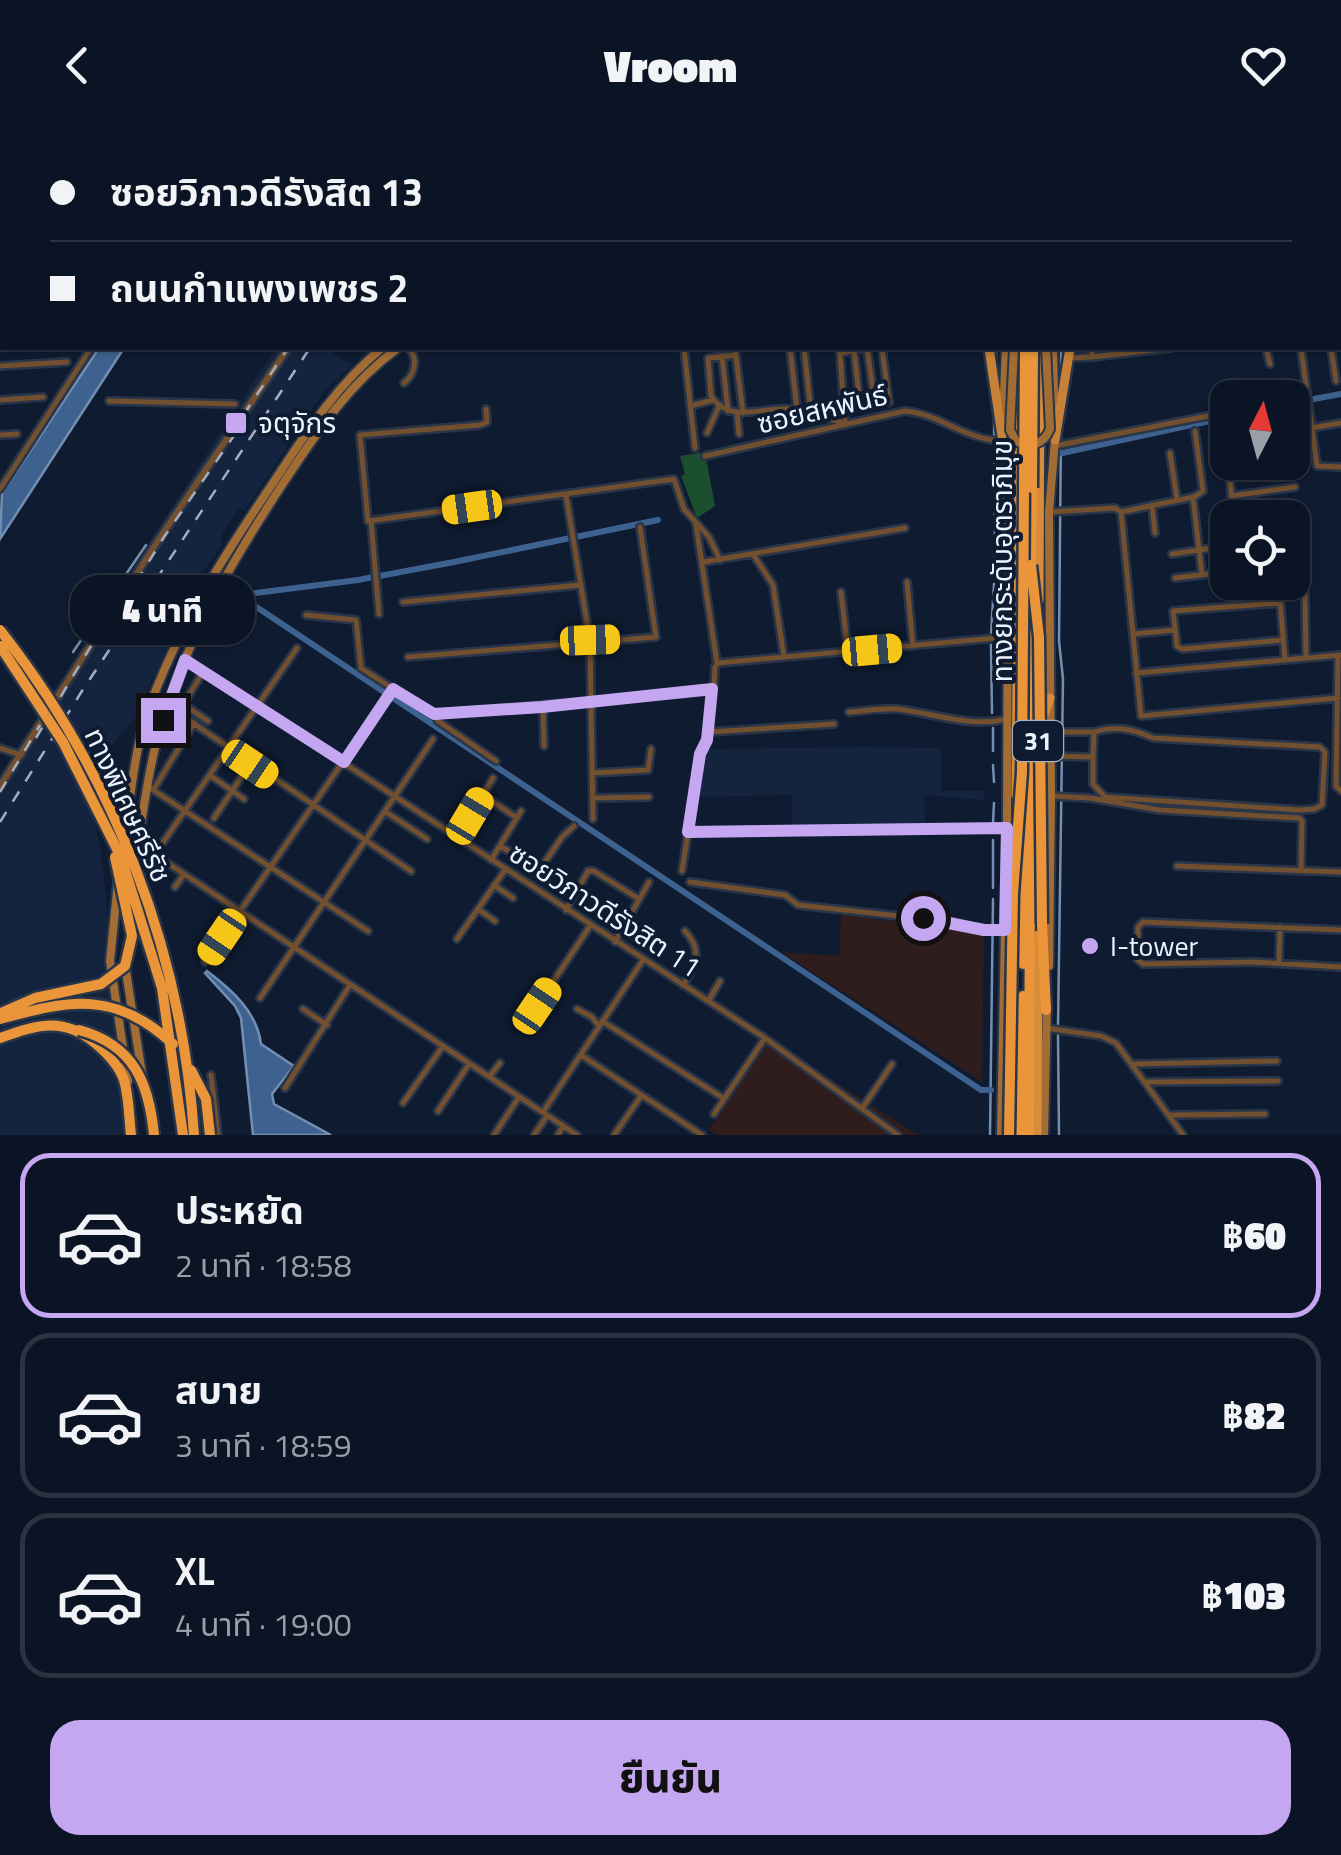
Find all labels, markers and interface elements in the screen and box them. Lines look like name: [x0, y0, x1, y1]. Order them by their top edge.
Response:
text: Vroom: [604, 31, 737, 99]
icon: back: [50, 38, 105, 93]
icon: heart: [1236, 38, 1291, 93]
text: ซอยวิภาวดีรังสิต 13: [110, 163, 423, 221]
text: ถนนกำแพงเพชร 2: [110, 259, 408, 317]
street label: ซอยสหพันธ์: [752, 373, 892, 444]
north arrow: [1210, 380, 1310, 480]
map controls: [1210, 380, 1310, 600]
place label: จตุจักร: [258, 401, 336, 444]
marker: จตุจักร: [223, 410, 249, 436]
street label: ทางยกระดับอุตราภิมุข: [980, 440, 1023, 682]
car: [440, 488, 504, 526]
button: locate: [1210, 500, 1310, 600]
callout: 4 นาที: [70, 575, 256, 645]
text: 4 นาที: [122, 586, 203, 634]
car: [559, 624, 621, 656]
car: [841, 632, 903, 668]
route end: [141, 698, 186, 743]
street label: ทางพิเศษศรีรัช: [74, 720, 183, 889]
road number: 31: [1013, 721, 1063, 761]
car: [217, 735, 283, 793]
car: [442, 783, 498, 849]
street label: ซอยวิภาวดีรังสิต 11: [501, 831, 710, 988]
route start: [901, 896, 946, 941]
car: [193, 904, 251, 970]
place label: I-tower: [1110, 924, 1199, 967]
marker: I-tower: [1079, 935, 1101, 957]
car: [508, 973, 566, 1039]
text: ประหยัด: [175, 1181, 304, 1239]
icon: car: [55, 1191, 145, 1281]
text: ฿60: [1222, 1206, 1286, 1264]
text: 2 นาที · 18:58: [175, 1241, 352, 1289]
text: สบาย: [175, 1361, 262, 1419]
icon: car: [55, 1371, 145, 1461]
text: ฿82: [1222, 1386, 1286, 1444]
text: 3 นาที · 18:59: [175, 1421, 352, 1469]
text: XL: [175, 1542, 215, 1600]
icon: car: [55, 1551, 145, 1641]
text: ฿103: [1201, 1566, 1286, 1624]
text: 4 นาที · 19:00: [175, 1600, 352, 1648]
button: ยืนยัน: [50, 1720, 1291, 1835]

